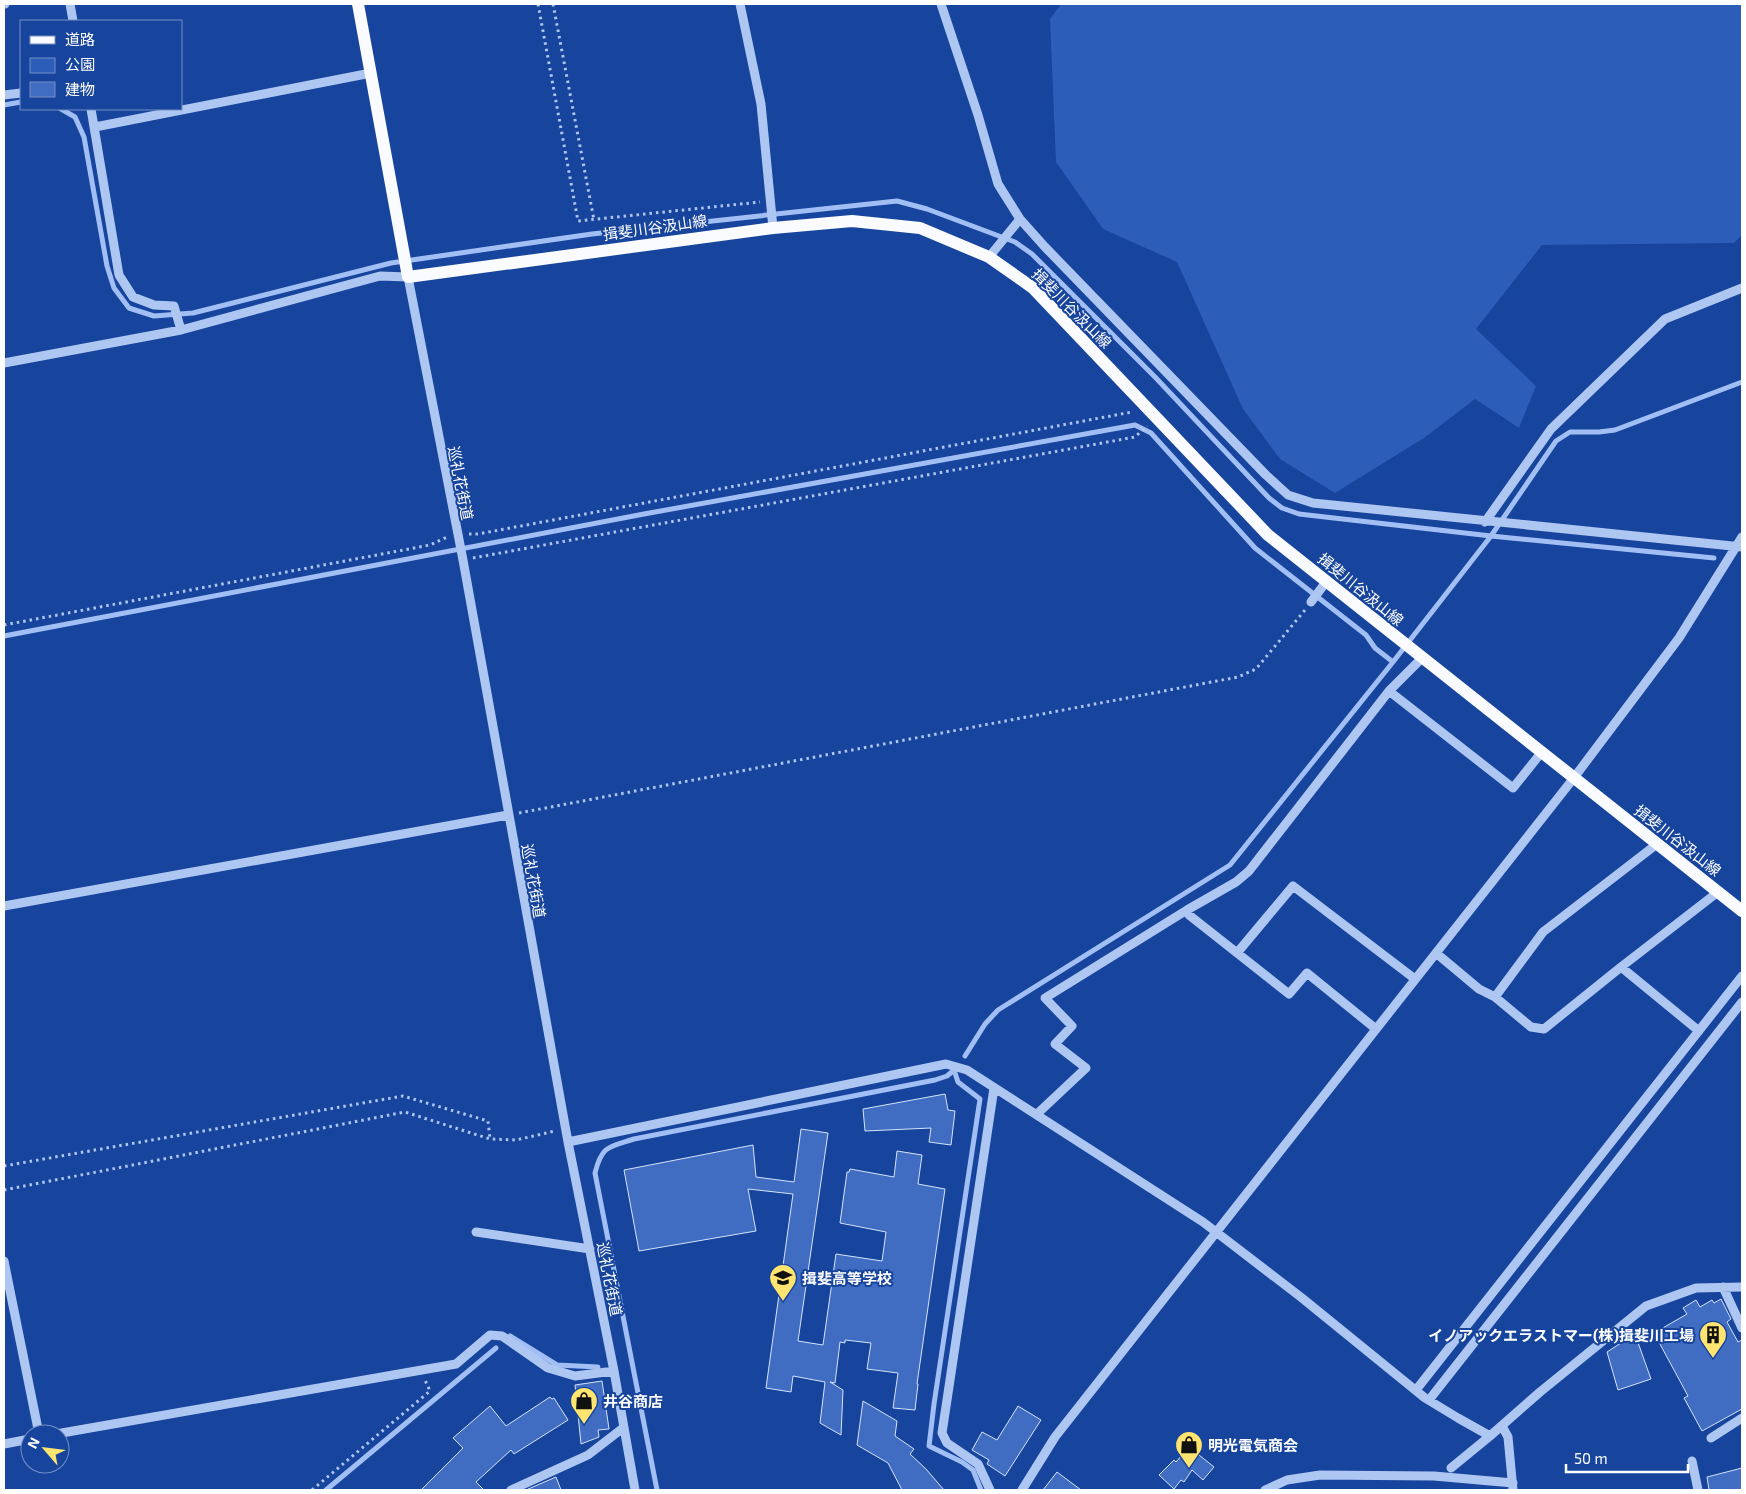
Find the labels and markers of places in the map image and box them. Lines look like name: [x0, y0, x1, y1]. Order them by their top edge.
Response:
school or university icon: 揖斐高等学校: [768, 1263, 798, 1302]
place label: 揖斐高等学校: [802, 1269, 892, 1287]
building icon: イノアックエラストマー(株)揖斐川工場: [1698, 1320, 1728, 1359]
place label: イノアックエラストマー(株)揖斐川工場: [1428, 1326, 1694, 1344]
shop icon: 井谷商店: [569, 1386, 599, 1425]
place label: 井谷商店: [603, 1392, 663, 1410]
shop icon: 明光電気商会: [1174, 1430, 1204, 1469]
place label: 明光電気商会: [1208, 1436, 1298, 1454]

